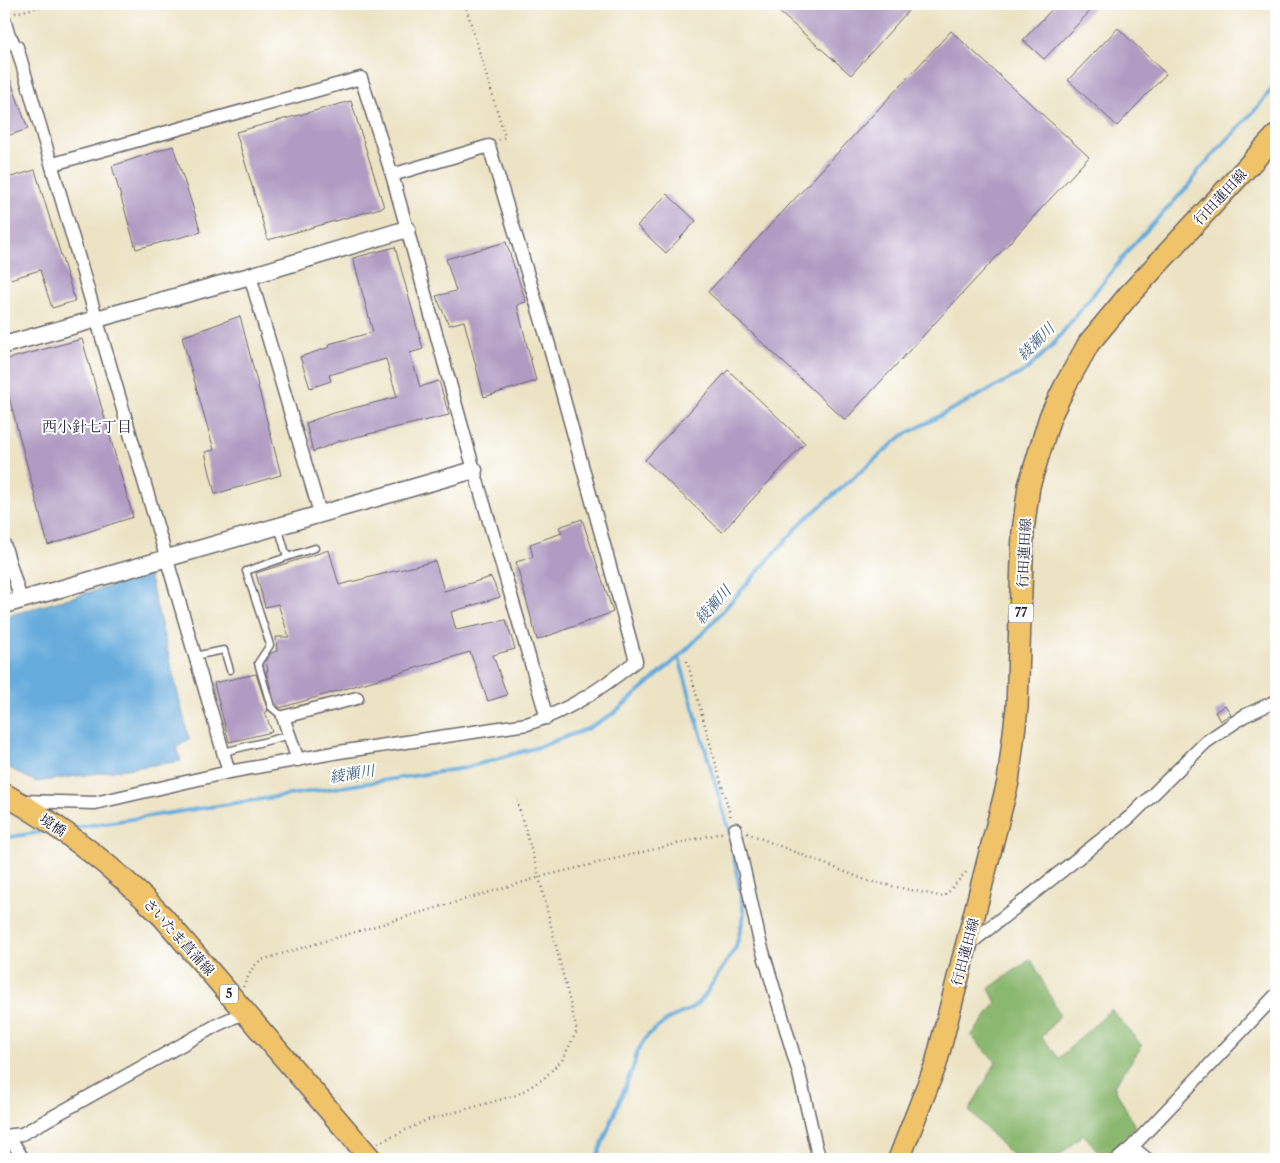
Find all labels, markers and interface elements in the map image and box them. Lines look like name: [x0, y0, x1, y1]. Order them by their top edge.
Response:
street label: 行田蓮田線: [1190, 165, 1250, 229]
water label: 綾瀬川: [1013, 318, 1060, 364]
district label: 西小針七丁目: [42, 417, 132, 436]
street label: 行田蓮田線: [1013, 518, 1035, 588]
water label: 綾瀬川: [691, 580, 736, 628]
road number: 77: [1008, 604, 1034, 622]
water label: 綾瀬川: [328, 760, 378, 786]
street label: 境橋: [36, 810, 70, 840]
street label: さいたま菖蒲線: [140, 895, 218, 979]
street label: 行田蓮田線: [947, 916, 983, 988]
road number: 5: [220, 984, 238, 1004]

